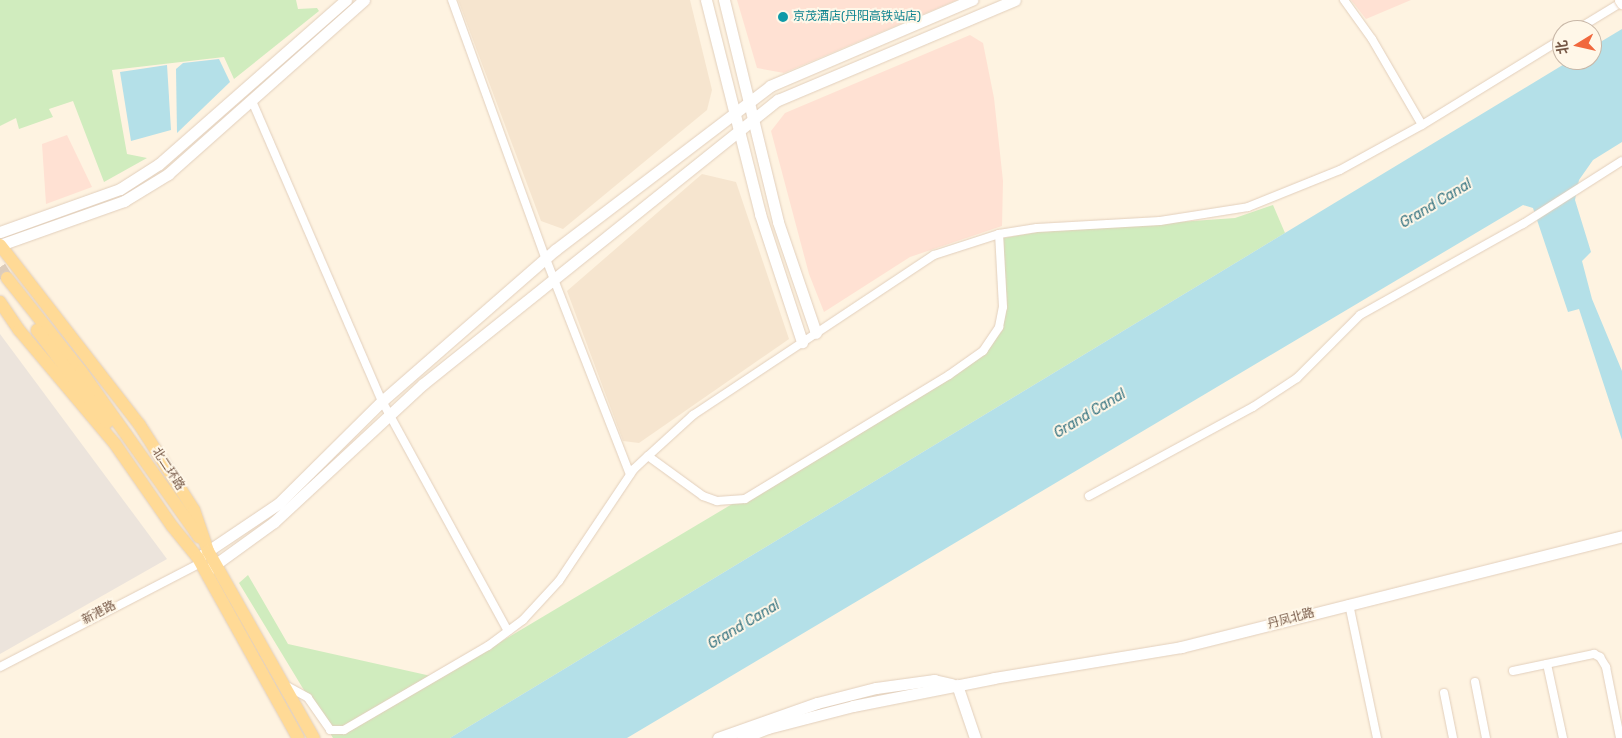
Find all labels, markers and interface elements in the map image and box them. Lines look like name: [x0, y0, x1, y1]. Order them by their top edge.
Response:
place label: 京茂酒店(丹阳高铁站店): [793, 10, 921, 24]
marker: 京茂酒店(丹阳高铁站店): [777, 11, 789, 23]
north arrow: [1552, 20, 1602, 70]
text: 北: [1553, 39, 1572, 56]
water label: Grand Canal: [1397, 176, 1475, 232]
water label: Grand Canal: [1051, 386, 1129, 442]
street label: 北二环路: [149, 445, 187, 493]
water label: Grand Canal: [705, 597, 783, 653]
street label: 新港路: [80, 598, 118, 628]
street label: 丹凤北路: [1266, 606, 1316, 632]

